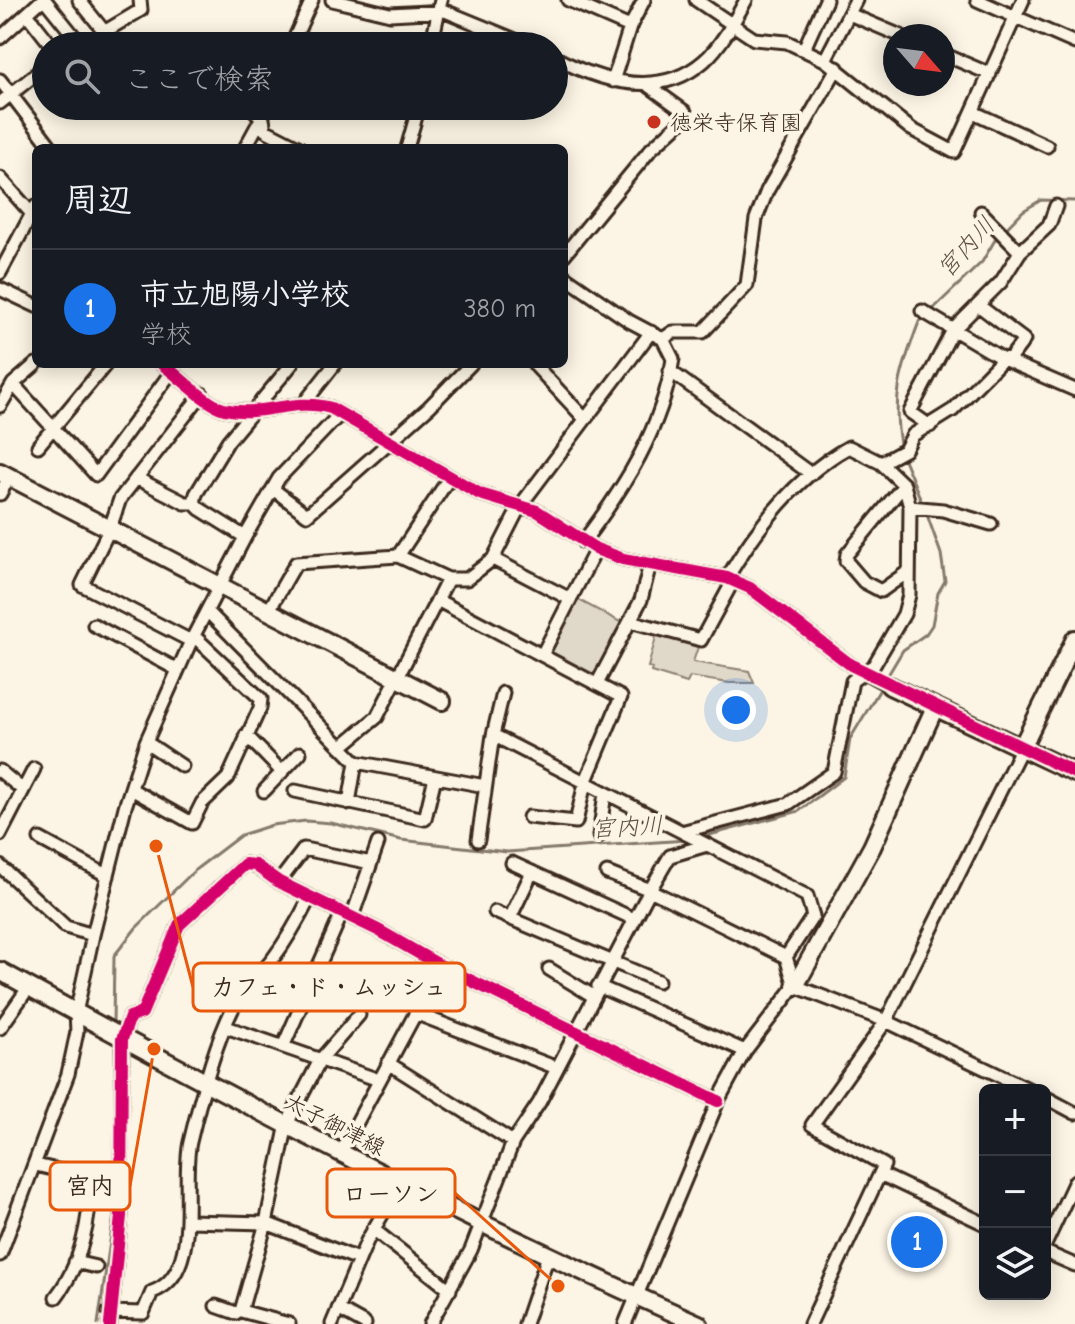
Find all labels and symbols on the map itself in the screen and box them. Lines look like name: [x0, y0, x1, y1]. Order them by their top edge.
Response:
north arrow: [883, 24, 955, 96]
place label: 徳栄寺保育園: [670, 110, 802, 136]
marker: 徳栄寺保育園: [645, 113, 663, 131]
water label: 宮内川: [932, 211, 1000, 283]
your location: [716, 690, 756, 730]
water label: 宮内川: [590, 811, 664, 843]
callout: カフェ・ド・ムッシュ: [193, 963, 465, 1011]
text: カフェ・ド・ムッシュ: [211, 973, 447, 1001]
street label: 太子御津線: [280, 1088, 389, 1161]
callout: 宮内: [50, 1162, 130, 1210]
callout: ローソン: [327, 1169, 455, 1217]
text: 宮内: [66, 1172, 114, 1200]
text: ローソン: [343, 1180, 439, 1208]
pin: 1: [891, 1212, 943, 1272]

